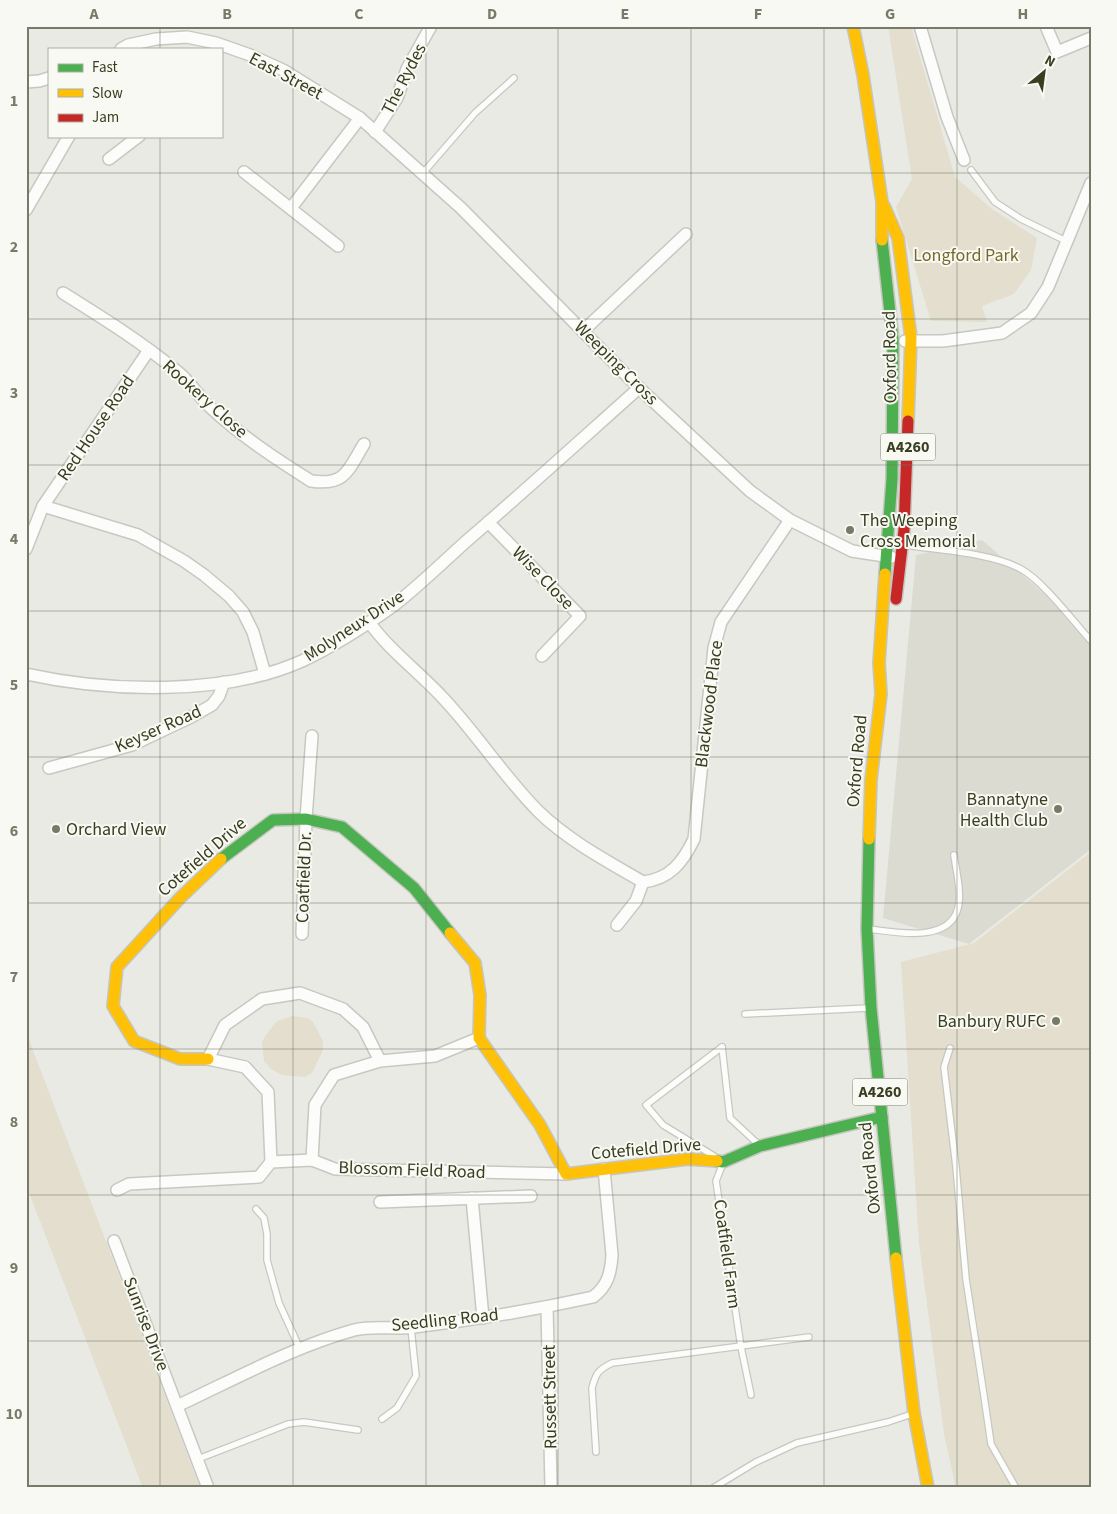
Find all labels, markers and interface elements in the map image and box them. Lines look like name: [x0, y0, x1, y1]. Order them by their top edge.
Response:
text: A: [88, 3, 99, 25]
text: B: [222, 3, 232, 25]
text: C: [354, 3, 364, 25]
text: D: [487, 3, 497, 25]
text: E: [621, 3, 629, 25]
text: F: [754, 3, 762, 25]
text: G: [885, 3, 895, 25]
text: H: [1018, 3, 1028, 25]
street label: The Rydes: [375, 39, 433, 119]
street label: East Street: [245, 46, 327, 106]
legend: [48, 48, 222, 138]
north arrow: [1020, 48, 1070, 98]
text: N: [1041, 51, 1059, 73]
text: Fast: [92, 57, 118, 78]
text: Slow: [92, 83, 123, 104]
text: 1: [10, 90, 18, 112]
text: Jam: [92, 107, 119, 128]
text: 2: [10, 236, 18, 258]
park label: Longford Park: [913, 243, 1019, 268]
street label: Oxford Road: [877, 310, 903, 404]
street label: Weeping Cross: [568, 315, 664, 411]
street label: Rookery Close: [157, 354, 253, 444]
street label: Red House Road: [51, 370, 141, 486]
text: 3: [10, 382, 18, 404]
road number: A4260: [880, 434, 936, 461]
place label: The Weeping Cross Memorial: [860, 508, 976, 554]
marker: The Weeping Cross Memorial: [844, 524, 856, 536]
text: 4: [10, 528, 19, 550]
street label: Wise Close: [506, 541, 580, 615]
street label: Molyneux Drive: [299, 584, 409, 668]
street label: Blackwood Place: [689, 639, 729, 769]
text: 5: [10, 674, 18, 696]
street label: Keyser Road: [111, 699, 205, 759]
street label: Oxford Road: [841, 714, 873, 808]
place label: Bannatyne Health Club: [960, 787, 1048, 833]
marker: Bannatyne Health Club: [1052, 803, 1064, 815]
street label: Cotefield Drive: [152, 811, 252, 903]
place label: Orchard View: [66, 817, 166, 842]
text: 6: [10, 820, 18, 842]
marker: Orchard View: [50, 823, 62, 835]
street label: Coatfield Dr.: [290, 831, 318, 923]
text: 7: [10, 966, 18, 988]
place label: Banbury RUFC: [937, 1009, 1046, 1034]
marker: Banbury RUFC: [1050, 1015, 1062, 1027]
road number: A4260: [852, 1078, 908, 1106]
text: 8: [10, 1111, 18, 1133]
street label: Oxford Road: [853, 1121, 887, 1215]
street label: Cotefield Drive: [590, 1132, 702, 1166]
street label: Blossom Field Road: [338, 1155, 486, 1185]
street label: Coatfield Farm: [707, 1198, 747, 1310]
text: 9: [10, 1257, 18, 1279]
street label: Sunrise Drive: [117, 1273, 175, 1375]
street label: Seedling Road: [390, 1302, 500, 1338]
street label: Russett Street: [537, 1345, 563, 1449]
text: 10: [6, 1403, 22, 1425]

